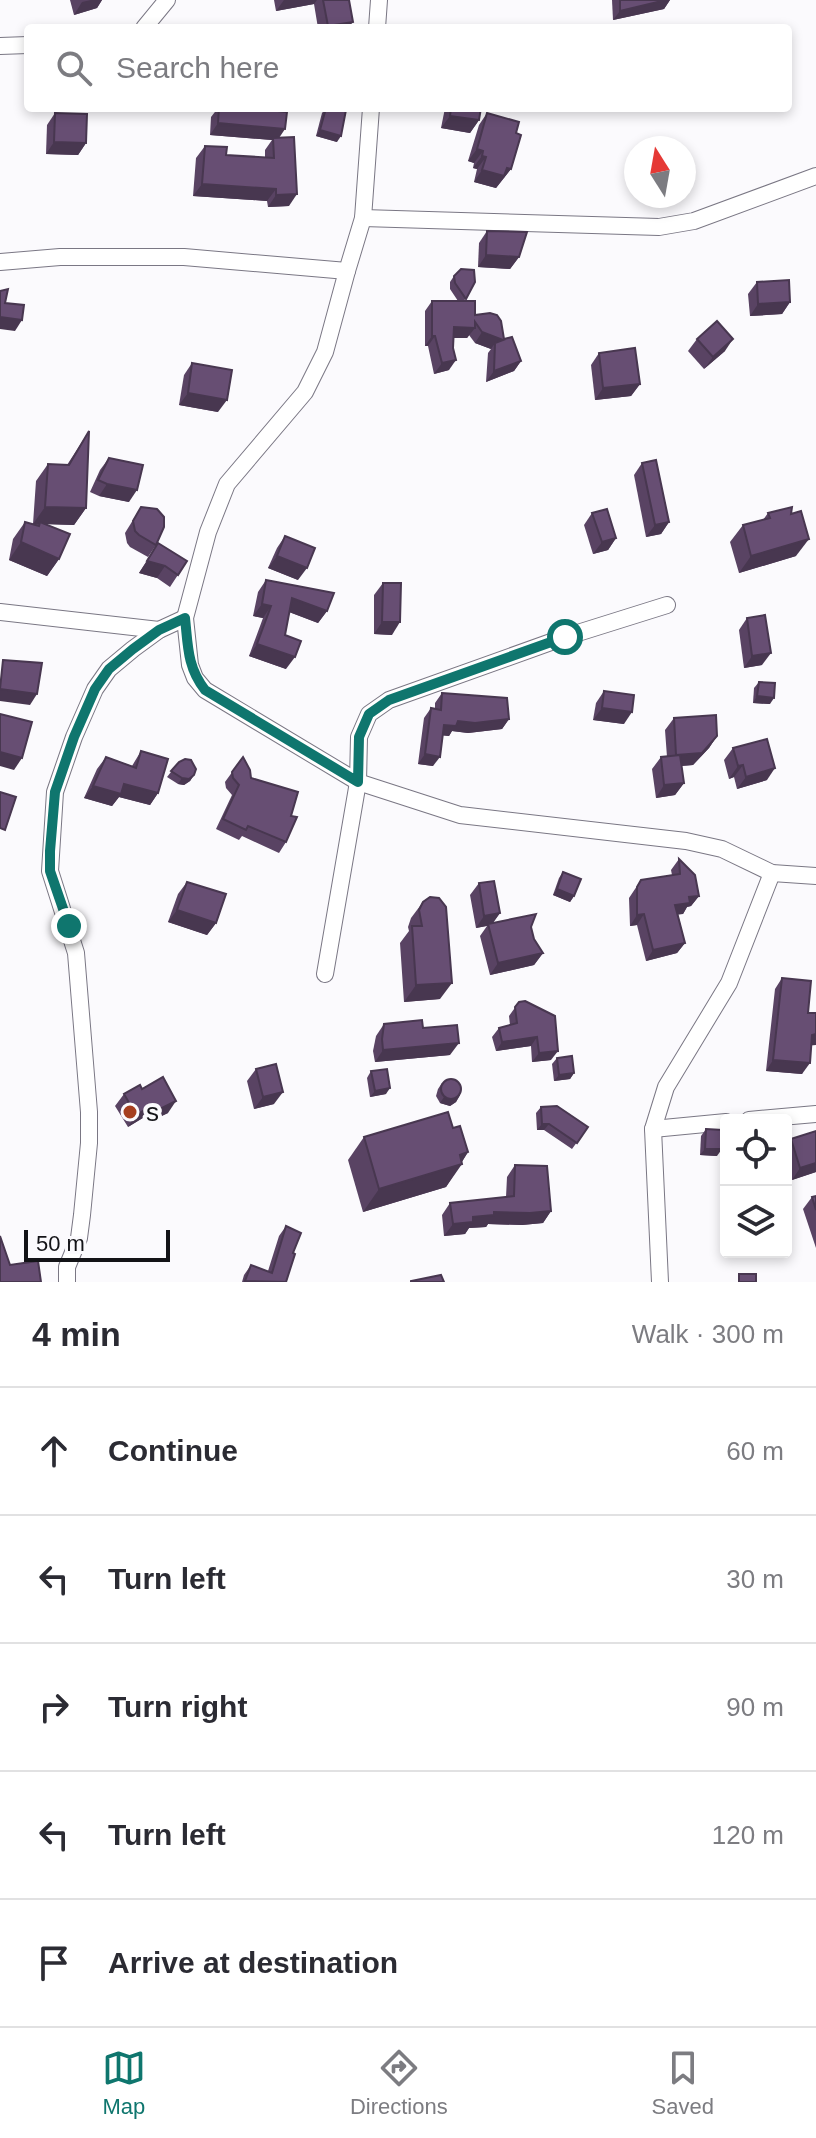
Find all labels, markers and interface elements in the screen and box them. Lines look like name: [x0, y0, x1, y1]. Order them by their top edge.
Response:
search box: [24, 24, 792, 112]
icon: search: [52, 46, 96, 90]
text: Search here: [116, 51, 279, 84]
north arrow: [624, 136, 696, 208]
route start: [547, 619, 583, 655]
route end: [51, 908, 87, 944]
place label: s: [146, 1097, 159, 1127]
marker: s: [121, 1103, 139, 1121]
map controls: [720, 1114, 792, 1258]
button: locate: [720, 1114, 792, 1186]
button: layers: [720, 1186, 792, 1258]
scale bar: [24, 1226, 170, 1262]
text: 50 m: [36, 1231, 85, 1256]
text: 4 min: [32, 1315, 121, 1353]
text: Walk · 300 m: [632, 1319, 784, 1349]
icon: ahead: [32, 1429, 76, 1473]
text: Continue: [108, 1434, 238, 1467]
text: 60 m: [726, 1436, 784, 1466]
icon: left: [32, 1557, 76, 1601]
text: Turn left: [108, 1562, 226, 1595]
text: 30 m: [726, 1564, 784, 1594]
icon: right: [32, 1685, 76, 1729]
text: Turn right: [108, 1690, 247, 1723]
text: 90 m: [726, 1692, 784, 1722]
icon: left: [32, 1813, 76, 1857]
text: Turn left: [108, 1818, 226, 1851]
text: 120 m: [712, 1820, 784, 1850]
icon: arrive: [32, 1941, 76, 1985]
text: Arrive at destination: [108, 1946, 398, 1979]
tab: Map: [102, 2046, 146, 2120]
tab: Directions: [350, 2046, 448, 2120]
tab: Saved: [652, 2046, 714, 2120]

